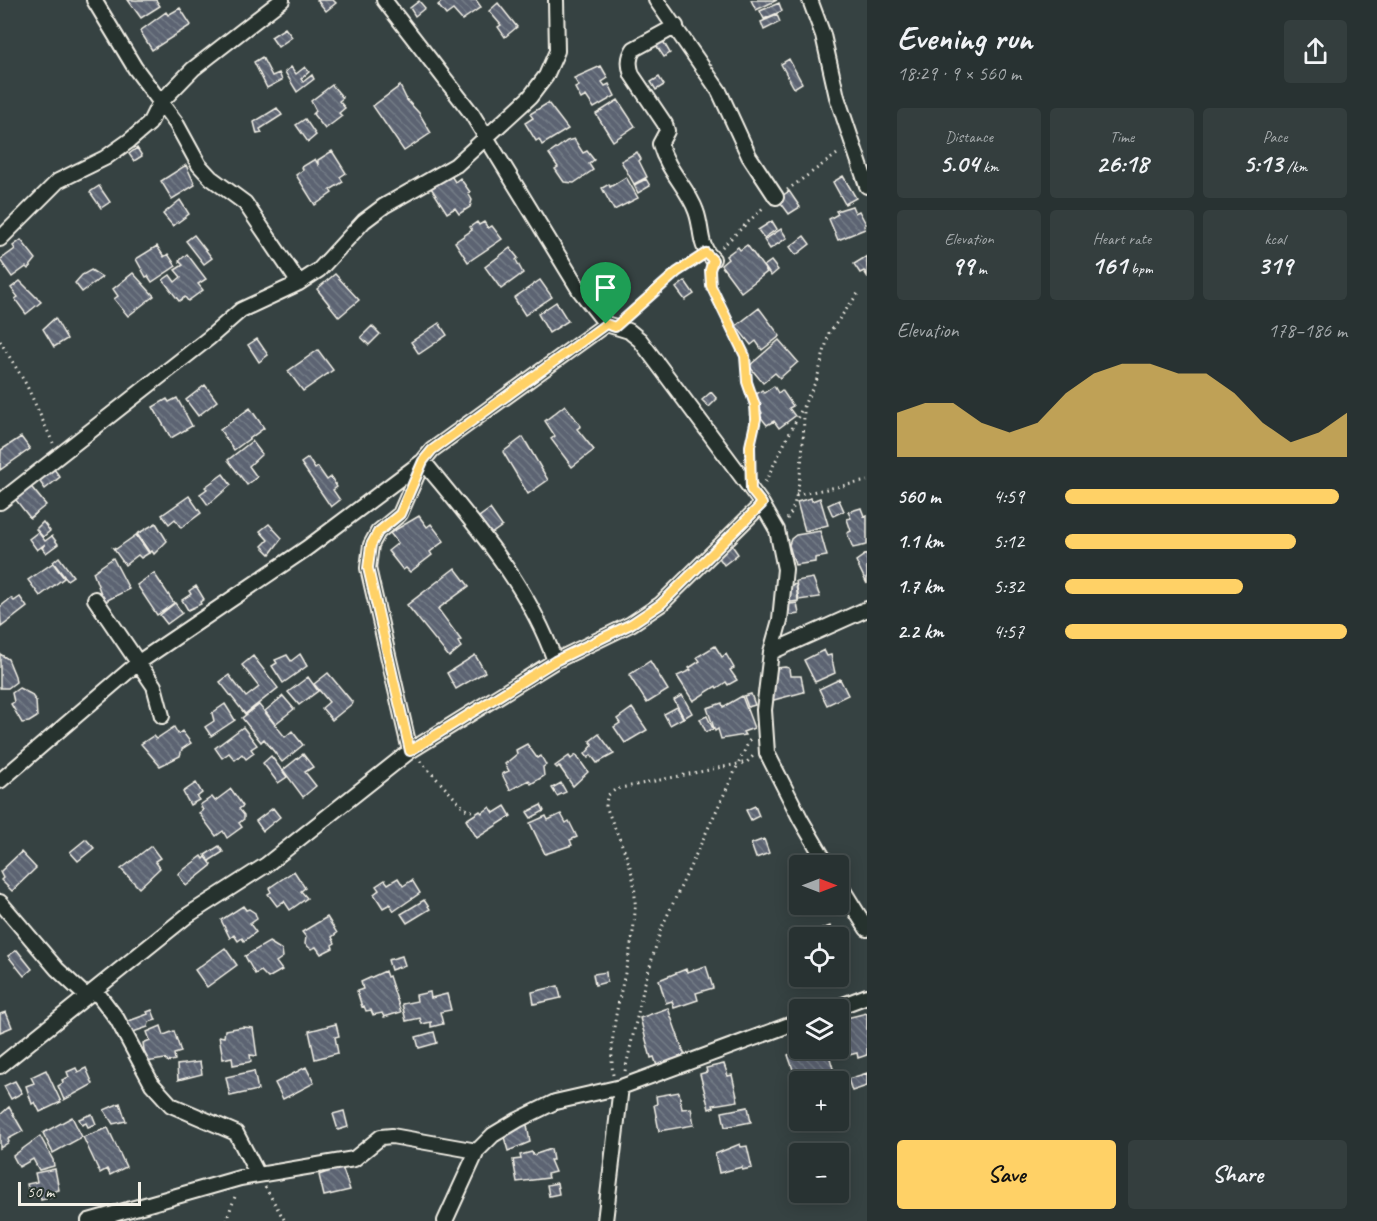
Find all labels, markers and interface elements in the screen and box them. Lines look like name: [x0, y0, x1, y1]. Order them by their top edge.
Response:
text: Evening run: [897, 17, 1032, 59]
button: share: [1284, 20, 1347, 83]
text: 18:29 · 9 × 560 m: [897, 61, 1021, 86]
text: Distance: [945, 127, 993, 147]
text: Time: [1110, 127, 1134, 147]
text: Pace: [1263, 127, 1287, 147]
text: 5.04: [939, 147, 979, 180]
text: 26:18: [1096, 147, 1148, 180]
text: 5:13: [1243, 147, 1283, 180]
text: km: [979, 157, 999, 177]
text: /km: [1283, 157, 1307, 177]
text: Elevation: [944, 229, 994, 249]
text: Heart rate: [1093, 229, 1151, 249]
text: kcal: [1264, 229, 1286, 249]
text: 99: [951, 249, 974, 282]
text: 161: [1091, 249, 1127, 282]
text: 319: [1258, 249, 1292, 282]
text: m: [974, 259, 987, 279]
text: bpm: [1127, 259, 1153, 279]
pin: [580, 262, 631, 324]
icon: arrive: [589, 271, 622, 304]
text: Elevation: [897, 318, 959, 343]
text: 178–186 m: [1268, 318, 1347, 343]
text: 560 m: [897, 484, 940, 509]
text: 4:59: [993, 484, 1024, 509]
text: 1.1 km: [897, 529, 944, 554]
text: 5:12: [993, 529, 1024, 554]
text: 1.7 km: [897, 574, 943, 599]
text: 5:32: [993, 574, 1024, 599]
text: 2.2 km: [897, 619, 944, 644]
text: 4:57: [993, 619, 1024, 644]
north arrow: [789, 855, 849, 915]
map controls: [789, 855, 849, 1203]
button: locate: [789, 927, 849, 987]
button: layers: [789, 999, 849, 1059]
button: +: [789, 1071, 849, 1131]
button: Save: [897, 1140, 1116, 1209]
button: Share: [1128, 1140, 1347, 1209]
button: −: [789, 1143, 849, 1203]
scale bar: [18, 1179, 141, 1206]
text: 50 m: [27, 1182, 54, 1202]

